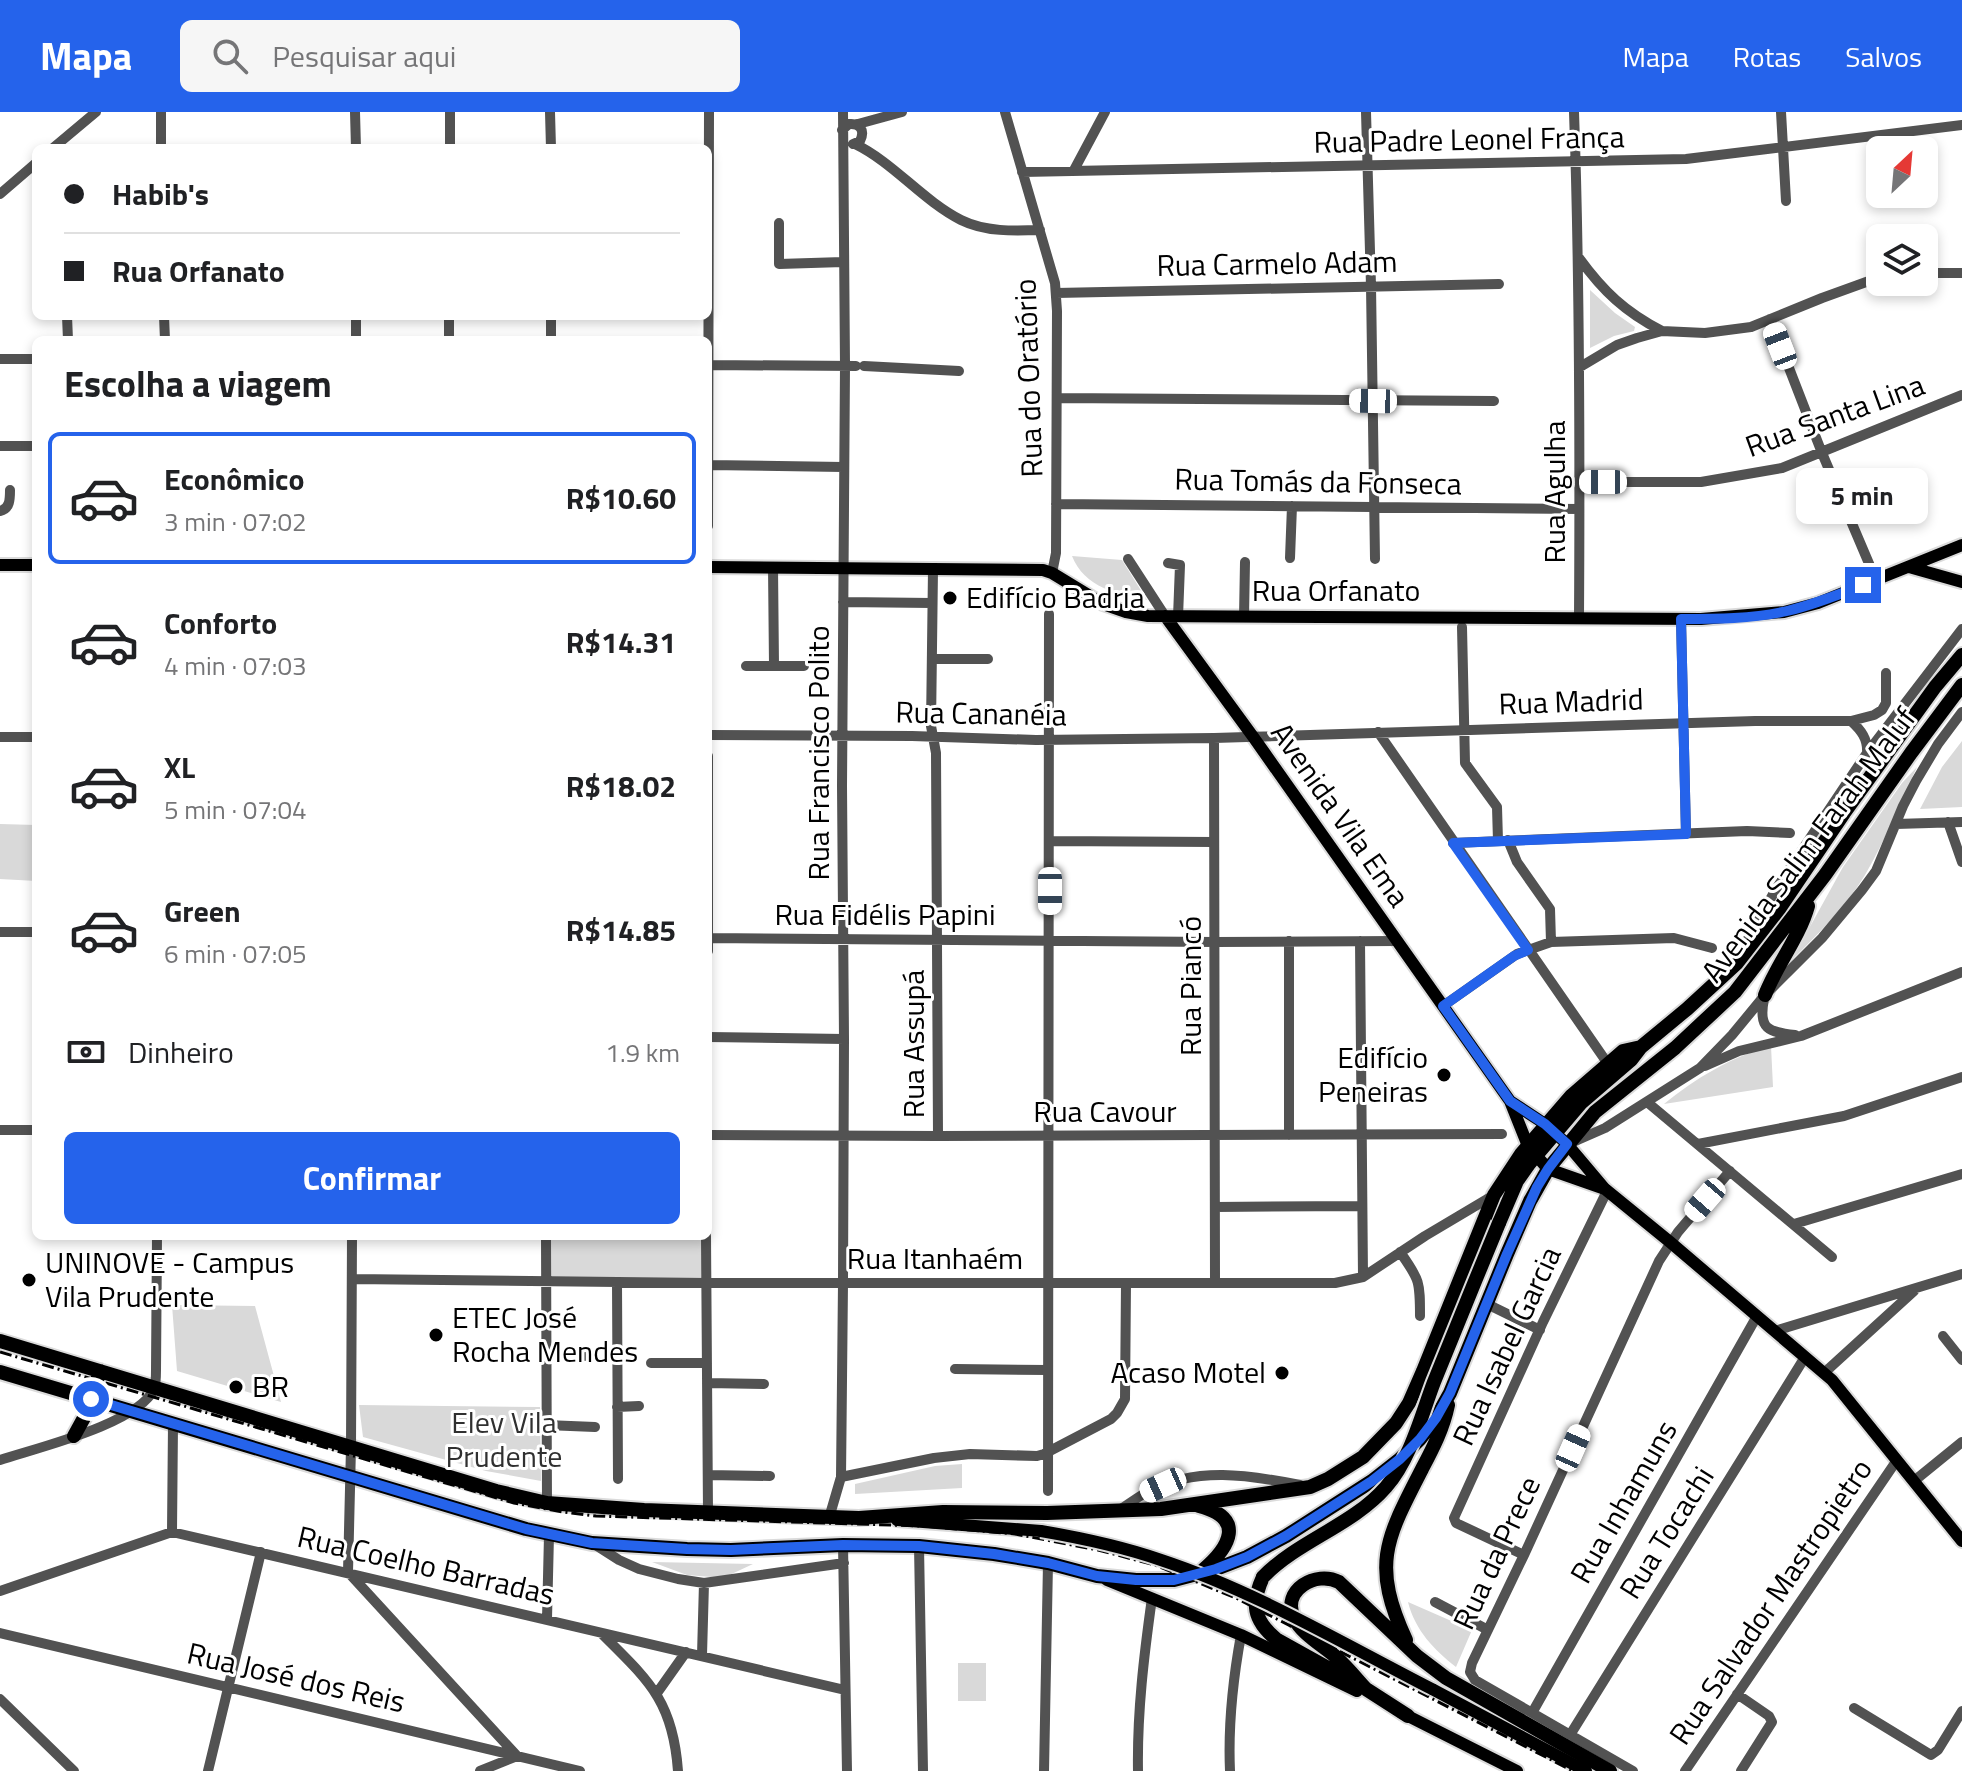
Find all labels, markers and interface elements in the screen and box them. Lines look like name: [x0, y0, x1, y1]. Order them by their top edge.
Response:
search box: [180, 20, 740, 92]
text: Mapa: [40, 27, 132, 85]
text: Pesquisar aqui: [272, 33, 456, 79]
icon: search: [208, 34, 252, 78]
text: Mapa: [1622, 35, 1689, 78]
text: Rotas: [1733, 35, 1801, 78]
text: Salvos: [1845, 35, 1922, 78]
street label: Rua Padre Leonel França: [1313, 113, 1625, 165]
north arrow: [1866, 136, 1938, 208]
map controls: [1866, 136, 1938, 296]
text: Habib's: [112, 171, 209, 217]
button: layers: [1866, 224, 1938, 296]
street label: Rua Carmelo Adam: [1156, 238, 1398, 288]
text: Rua Orfanato: [112, 248, 285, 294]
street label: Rua do Oratório: [1002, 278, 1054, 478]
car: [1760, 319, 1800, 373]
text: Escolha a viagem: [64, 356, 332, 411]
street label: Rua Santa Lina: [1739, 361, 1931, 469]
car: [1349, 389, 1397, 413]
street label: Rua Agulha: [1531, 421, 1577, 563]
street label: Rua Tomás da Fonseca: [1174, 455, 1462, 507]
text: Econômico: [164, 456, 304, 502]
icon: car: [68, 462, 140, 534]
callout: 5 min: [1797, 469, 1929, 525]
car: [1579, 470, 1627, 494]
text: R$10.60: [566, 475, 676, 521]
text: 5 min: [1830, 476, 1894, 515]
text: 3 min · 07:02: [164, 502, 307, 541]
street label: Rua Orfanato: [1252, 567, 1420, 613]
route end: [1845, 567, 1881, 603]
place label: Edifício Badria: [966, 574, 1145, 620]
marker: Edifício Badria: [941, 589, 959, 607]
text: Conforto: [164, 600, 277, 646]
icon: car: [68, 606, 140, 678]
text: R$14.31: [566, 619, 676, 665]
street label: Rua Francisco Polito: [795, 626, 841, 880]
text: 4 min · 07:03: [164, 646, 307, 685]
street label: Rua Madrid: [1498, 675, 1644, 727]
street label: Rua Cananéia: [895, 689, 1067, 737]
street label: Avenida Salim Farah Maluf: [1689, 697, 1927, 992]
street label: Avenida Vila Ema: [1260, 713, 1422, 916]
text: XL: [164, 744, 195, 790]
icon: car: [68, 750, 140, 822]
text: R$18.02: [566, 763, 676, 809]
text: 5 min · 07:04: [164, 790, 307, 829]
car: [1038, 867, 1062, 915]
text: Green: [164, 888, 241, 934]
street label: Rua Fidélis Papini: [774, 891, 996, 937]
icon: car: [68, 894, 140, 966]
text: R$14.85: [566, 907, 676, 953]
street label: Rua Piancó: [1167, 916, 1213, 1056]
text: 6 min · 07:05: [164, 934, 307, 973]
street label: Rua Assupá: [890, 970, 936, 1118]
text: Dinheiro: [128, 1029, 234, 1075]
icon: cash: [64, 1030, 108, 1074]
text: 1.9 km: [605, 1033, 680, 1072]
place label: Edifício Peneiras: [1318, 1034, 1428, 1114]
marker: Edifício Peneiras: [1435, 1066, 1453, 1084]
street label: Rua Cavour: [1033, 1088, 1177, 1134]
button: Confirmar: [64, 1132, 680, 1224]
car: [1680, 1174, 1730, 1226]
street label: Rua Itanhaém: [847, 1235, 1023, 1281]
street label: Rua Isabel Garcia: [1440, 1238, 1572, 1453]
place label: UNINOVE - Campus Vila Prudente: [45, 1239, 294, 1319]
marker: UNINOVE - Campus Vila Prudente: [20, 1271, 38, 1289]
place label: ETEC José Rocha Mendes: [452, 1294, 638, 1374]
marker: ETEC José Rocha Mendes: [427, 1326, 445, 1344]
place label: Acaso Motel: [1110, 1349, 1266, 1395]
place label: BR: [252, 1363, 289, 1409]
marker: Acaso Motel: [1273, 1364, 1291, 1382]
marker: BR: [227, 1378, 245, 1396]
route start: [73, 1381, 109, 1417]
park label: Elev Vila Prudente: [446, 1399, 562, 1479]
street label: Rua Inhamuns: [1558, 1411, 1688, 1592]
car: [1552, 1421, 1594, 1475]
street label: Rua Salvador Mastropietro: [1657, 1449, 1883, 1754]
street label: Rua Tocachi: [1607, 1457, 1725, 1608]
car: [1136, 1464, 1190, 1506]
street label: Rua da Prece: [1440, 1468, 1552, 1637]
street label: Rua Coelho Barradas: [293, 1513, 559, 1617]
street label: Rua José dos Reis: [183, 1630, 410, 1724]

